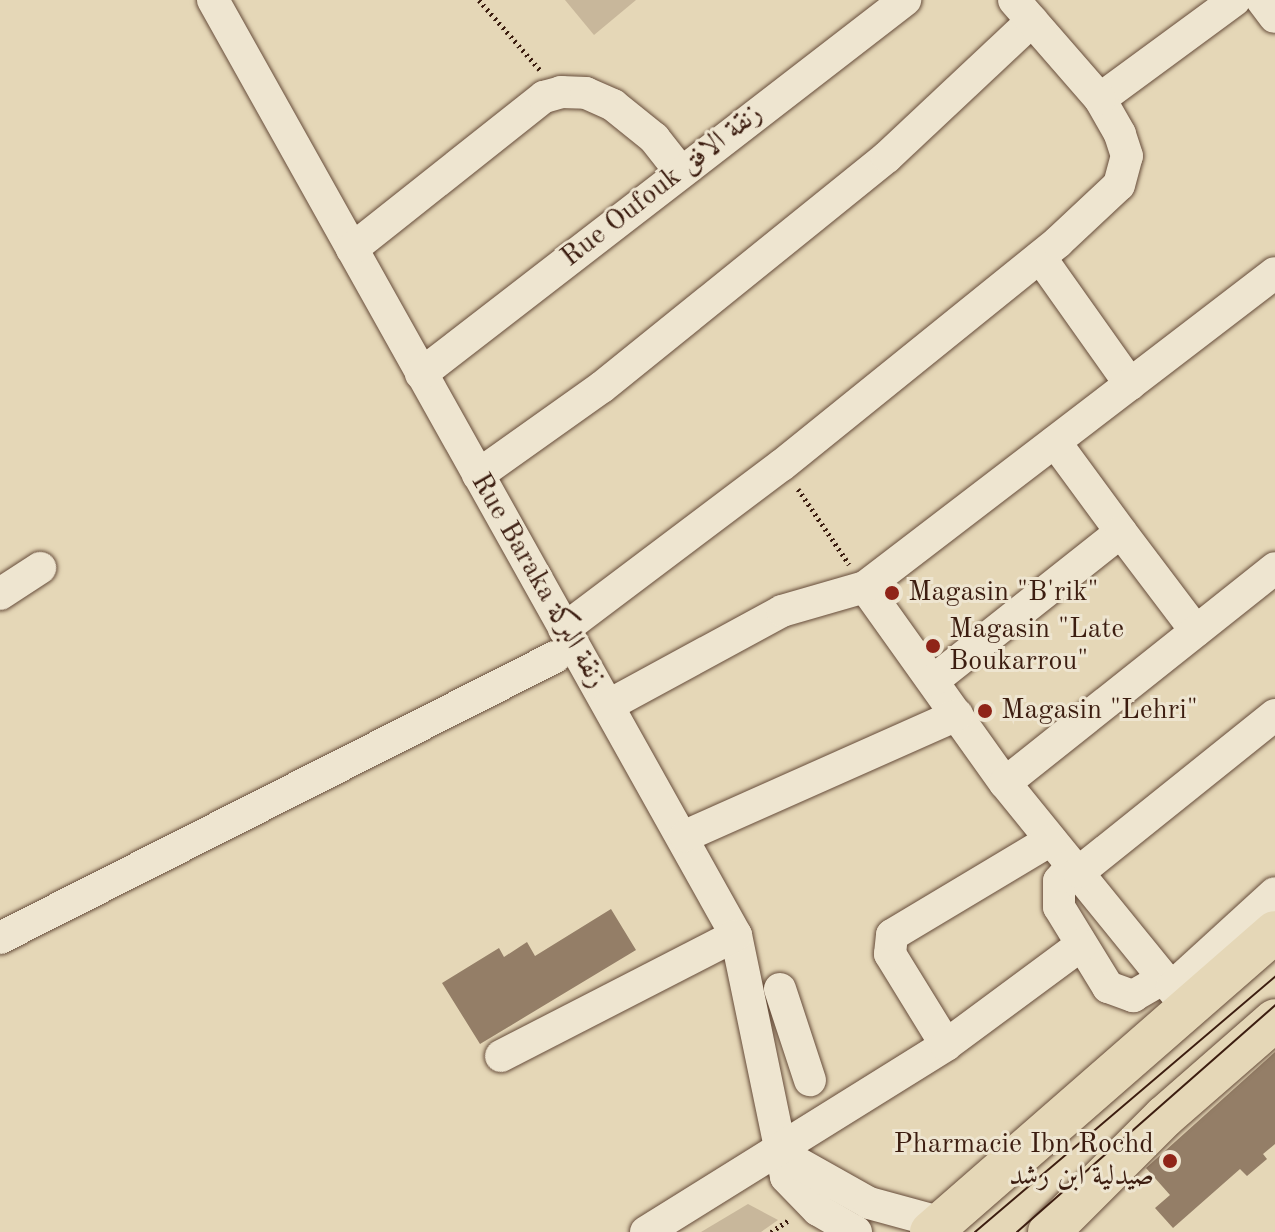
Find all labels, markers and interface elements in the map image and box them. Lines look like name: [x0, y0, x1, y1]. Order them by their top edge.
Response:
street label: Rue Oufouk زنقة الافق: [555, 97, 769, 275]
street label: Rue Baraka زنقة البركة: [463, 468, 613, 694]
place label: Magasin "B'rik": [908, 576, 1099, 610]
marker: Magasin "B'rik": [883, 584, 901, 602]
place label: Magasin "Late Boukarrou": [949, 613, 1124, 679]
marker: Magasin "Late Boukarrou": [924, 637, 942, 655]
place label: Magasin "Lehri": [1001, 694, 1198, 728]
marker: Magasin "Lehri": [976, 702, 994, 720]
place label: Pharmacie Ibn Rochd صيدلية ابن رشد: [894, 1128, 1154, 1194]
marker: Pharmacie Ibn Rochd صيدلية ابن رشد: [1161, 1152, 1179, 1170]

